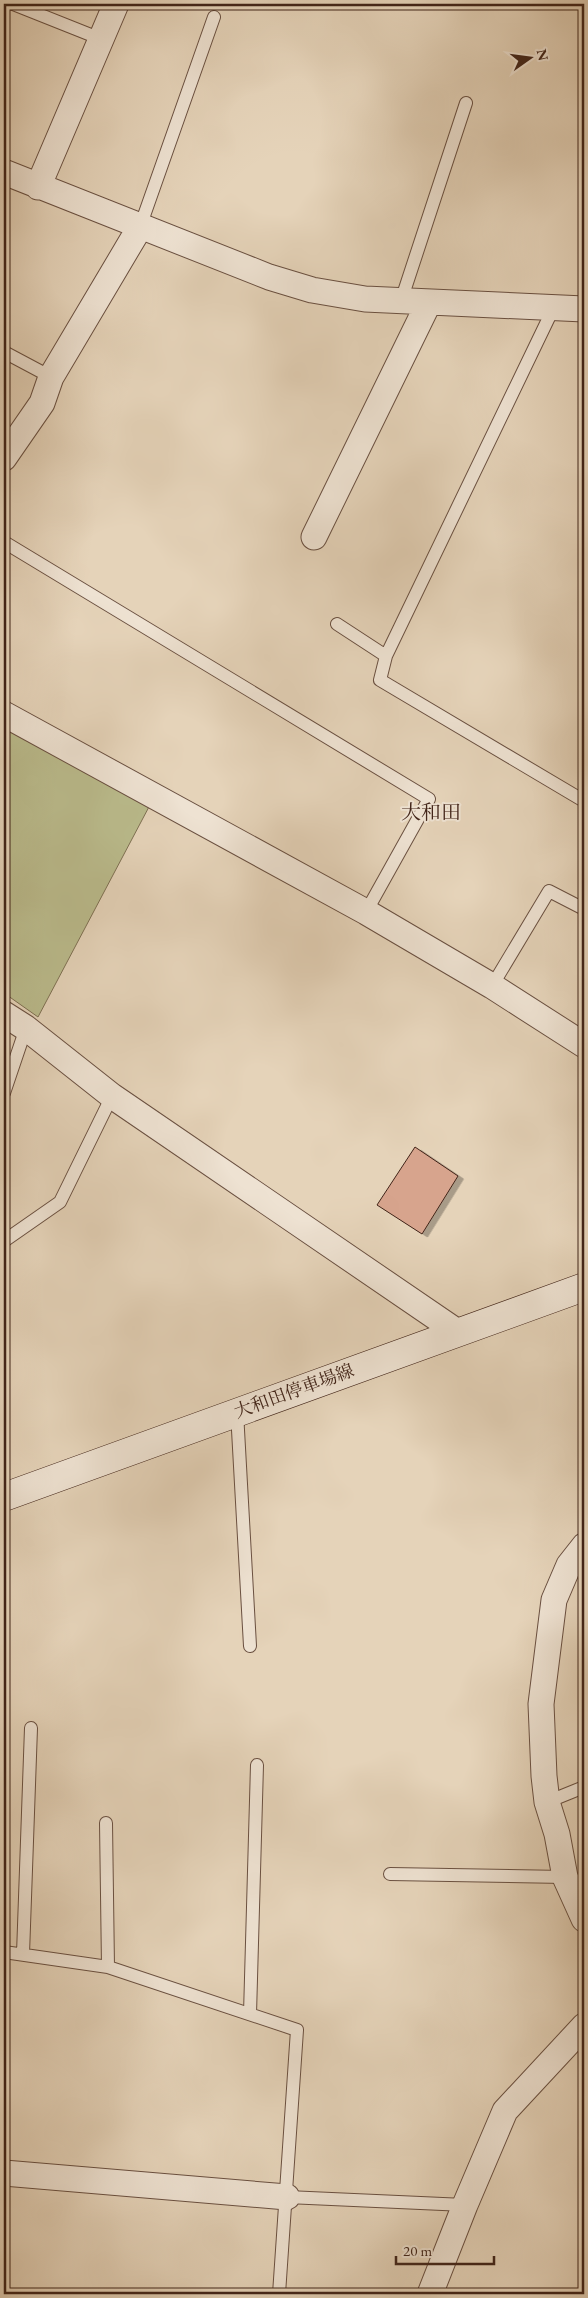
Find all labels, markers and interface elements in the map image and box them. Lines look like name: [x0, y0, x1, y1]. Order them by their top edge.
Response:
north arrow: [506, 32, 556, 82]
text: N: [533, 47, 553, 63]
district label: 大和田: [401, 799, 461, 825]
street label: 大和田停車場線: [231, 1358, 357, 1423]
scale bar: [396, 2233, 493, 2265]
text: 20 m: [403, 2241, 432, 2260]

